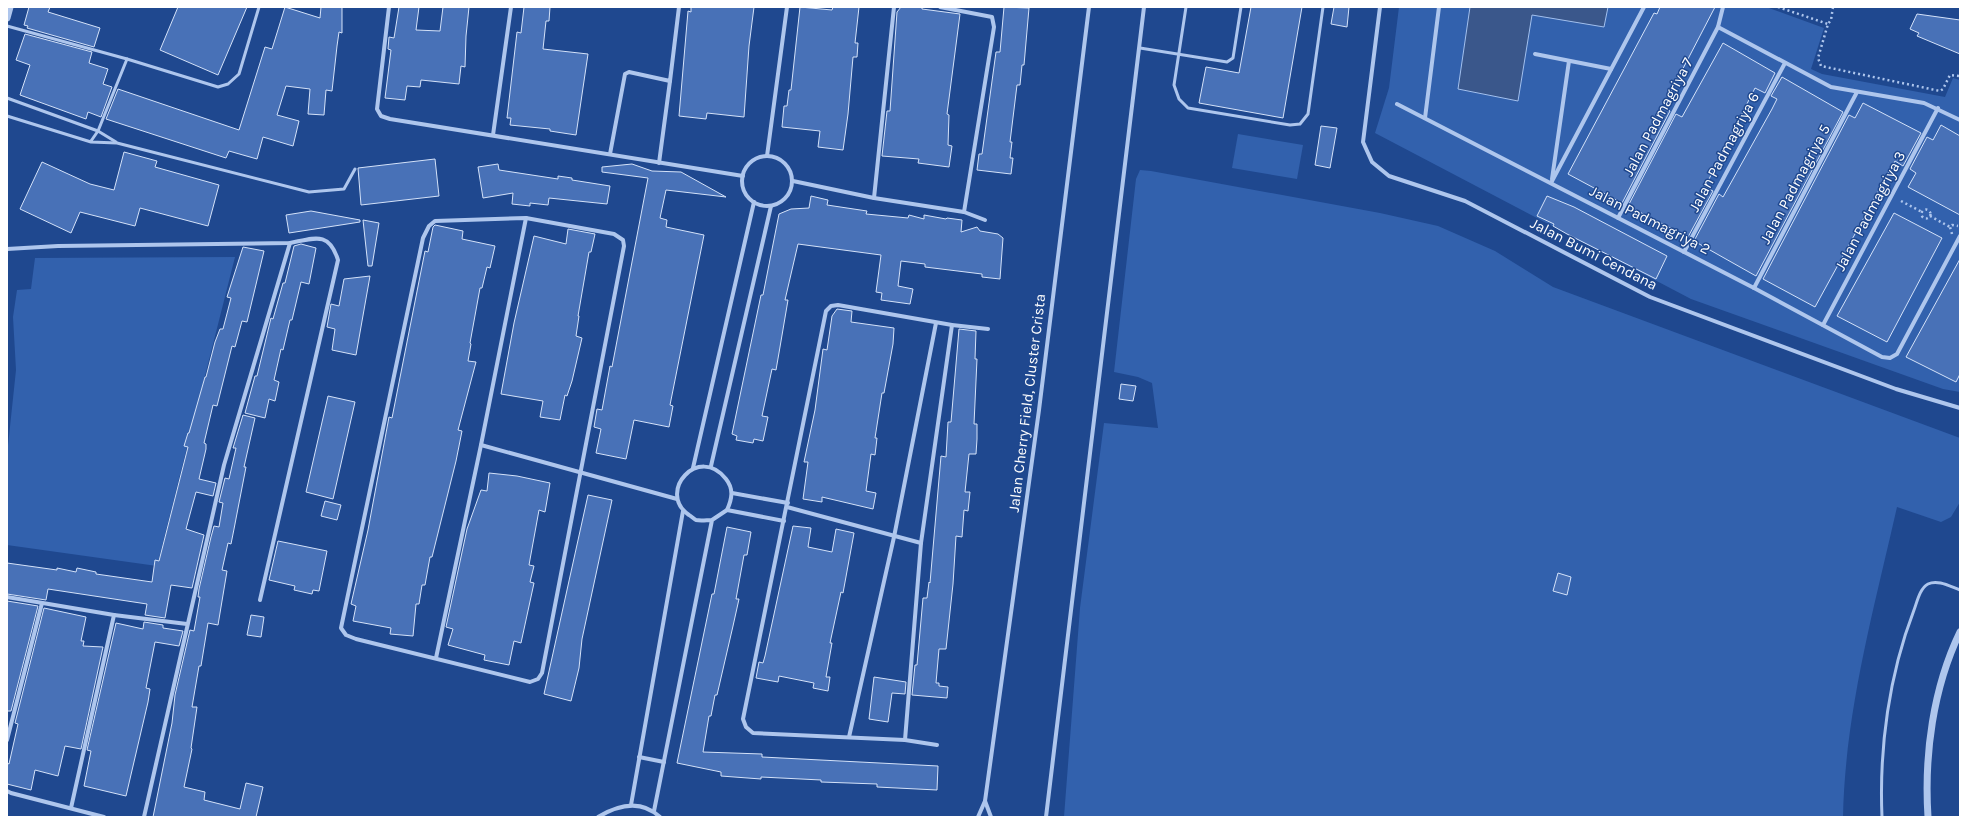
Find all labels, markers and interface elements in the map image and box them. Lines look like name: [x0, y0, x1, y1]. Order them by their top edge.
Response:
street label: Jalan Padmagriya 7: [1619, 55, 1697, 179]
street label: Jalan Padmagriya 6: [1685, 89, 1763, 215]
street label: Jalan Padmagriya 5: [1756, 121, 1834, 247]
street label: Jalan Padmagriya 3: [1831, 148, 1909, 274]
street label: Jalan Padmagriya 2: [1587, 182, 1713, 258]
street label: Jalan Bumi Cendana: [1527, 214, 1661, 294]
street label: Jalan Cherry Field, Cluster Crista: [1005, 293, 1049, 513]

